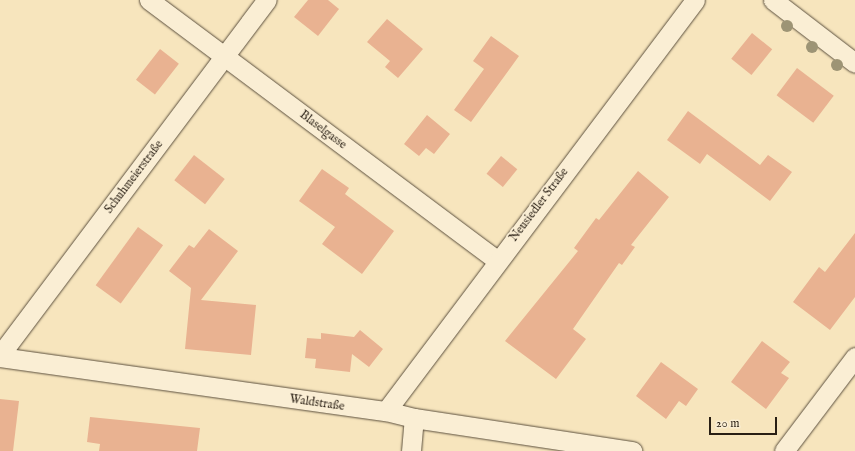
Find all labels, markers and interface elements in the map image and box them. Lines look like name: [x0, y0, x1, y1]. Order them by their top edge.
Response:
street label: Blaselgasse: [297, 108, 349, 152]
street label: Schuhmeierstraße: [102, 138, 166, 216]
street label: Neusiedler Straße: [507, 165, 571, 245]
street label: Waldstraße: [289, 392, 345, 414]
scale bar: [711, 409, 779, 435]
text: 20 m: [716, 416, 739, 431]

